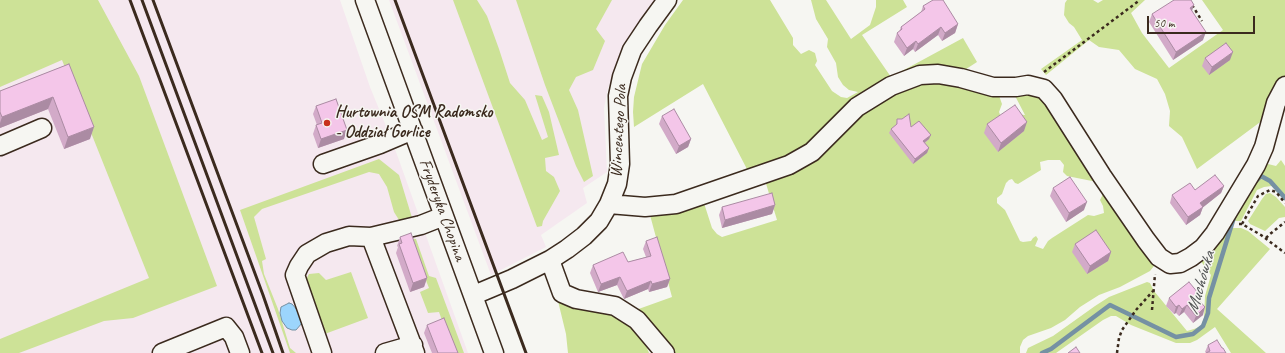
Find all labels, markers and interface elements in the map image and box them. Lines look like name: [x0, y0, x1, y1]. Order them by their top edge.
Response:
scale bar: [1149, 8, 1257, 34]
text: 50 m: [1154, 15, 1174, 31]
street label: Wincentego Pola: [606, 84, 632, 178]
place label: Hurtownia OSM Radomsko - Oddział Gorlice: [335, 103, 492, 143]
marker: Hurtownia OSM Radomsko - Oddział Gorlice: [322, 118, 332, 128]
street label: Fryderyka Chopina: [414, 156, 470, 264]
water label: Muchówka: [1182, 249, 1220, 317]

